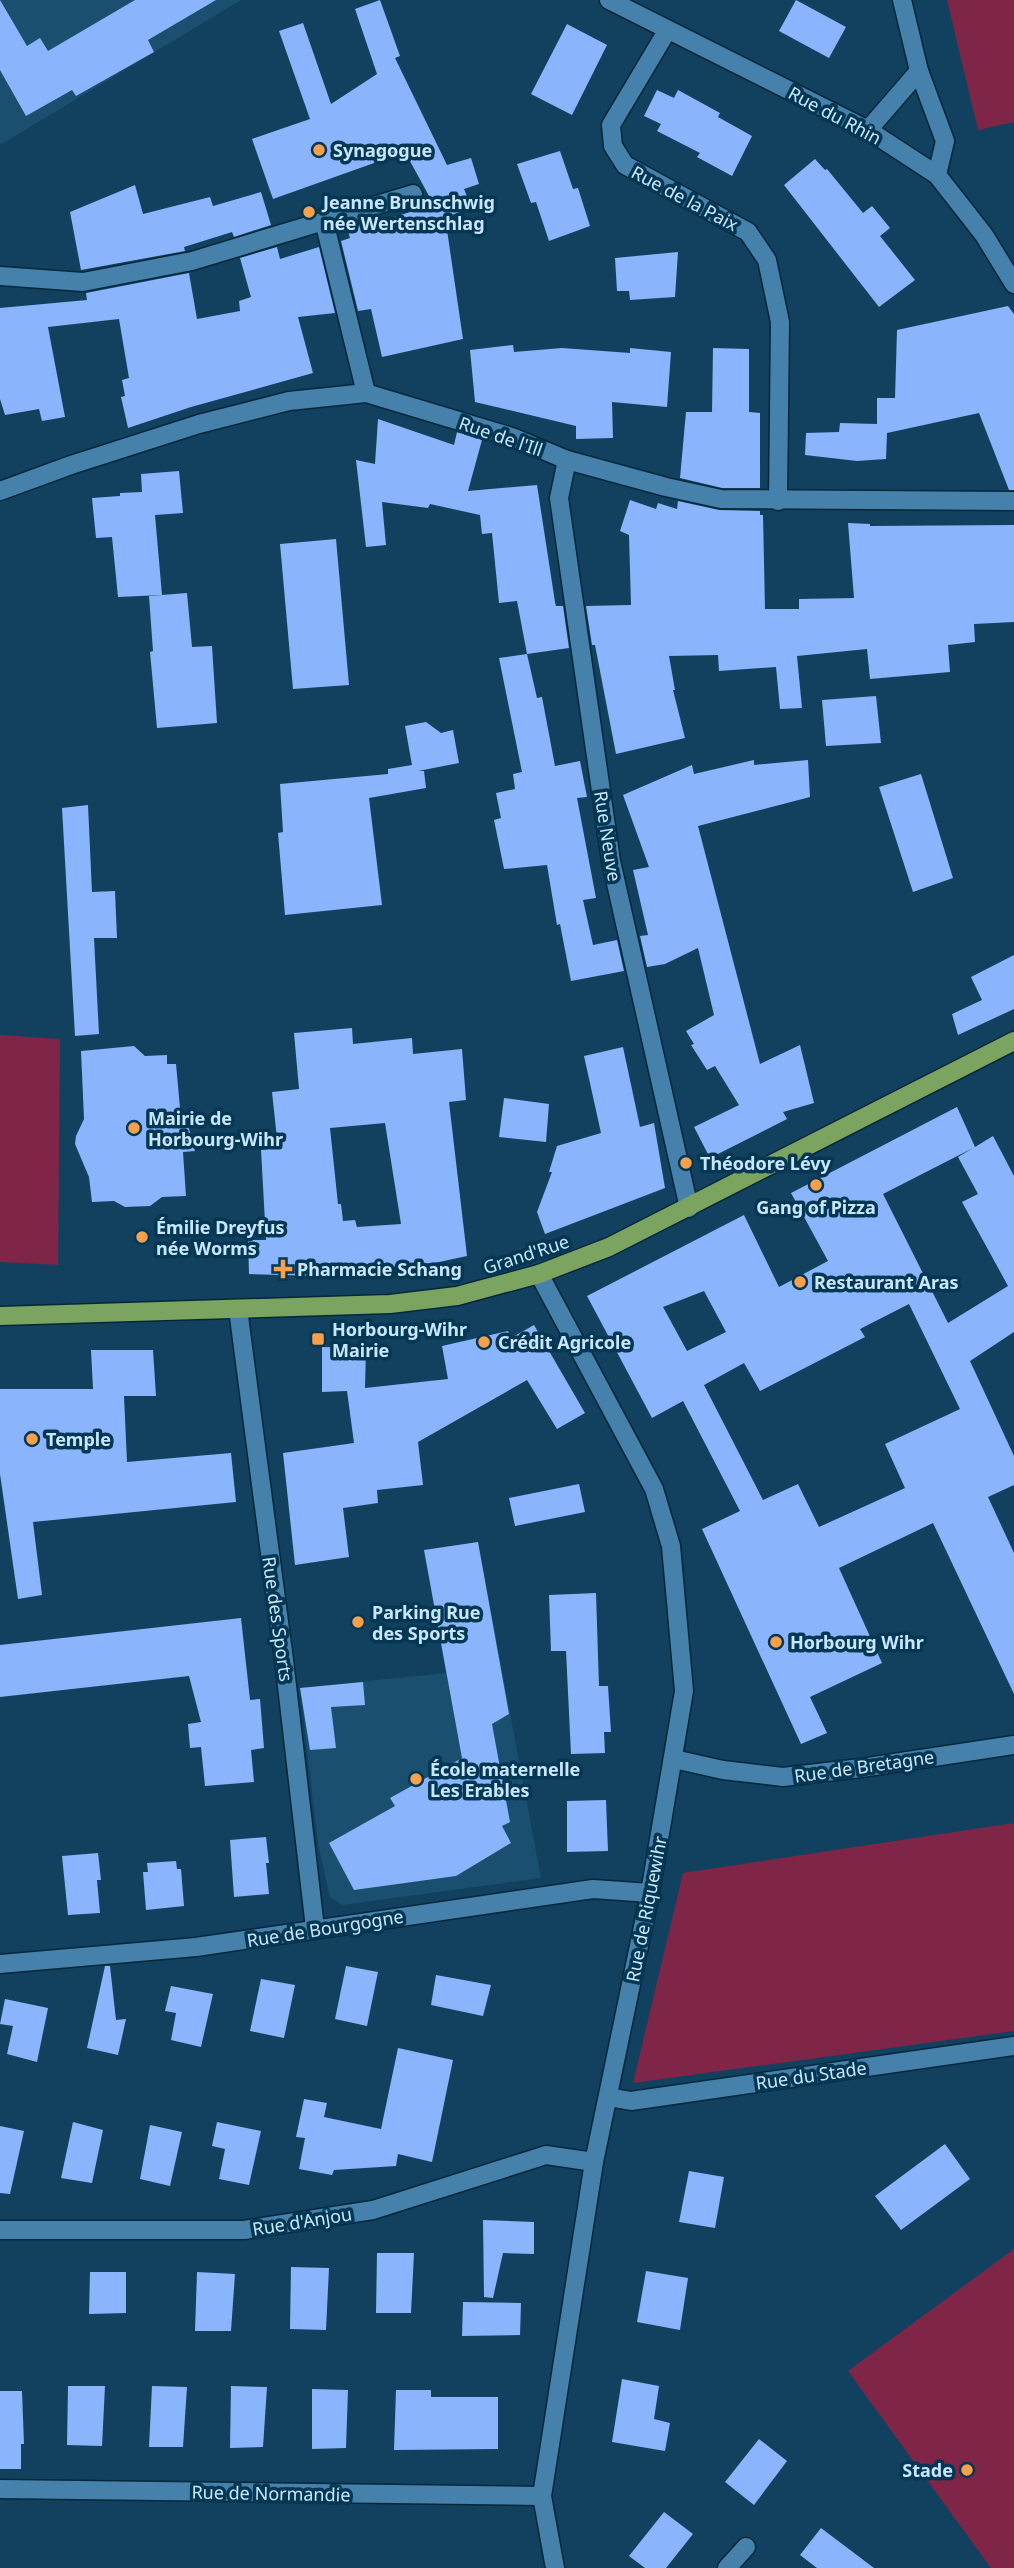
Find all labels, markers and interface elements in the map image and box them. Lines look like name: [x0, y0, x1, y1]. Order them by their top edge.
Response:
street label: Rue du Rhin: [784, 80, 886, 150]
place label: Synagogue: [333, 138, 432, 162]
marker: Synagogue: [311, 142, 327, 158]
street label: Rue de la Paix: [627, 160, 743, 236]
place label: Jeanne Brunschwig née Wertenschlag: [321, 190, 495, 235]
marker: Jeanne Brunschwig née Wertenschlag: [301, 204, 317, 220]
street label: Rue de l'Ill: [456, 410, 546, 462]
street label: Rue Neuve: [589, 789, 627, 883]
place label: Mairie de Horbourg-Wihr: [148, 1106, 283, 1151]
marker: Mairie de Horbourg-Wihr: [126, 1120, 142, 1136]
place label: Théodore Lévy: [700, 1151, 832, 1175]
marker: Théodore Lévy: [678, 1155, 694, 1171]
marker: Gang of Pizza: [808, 1177, 824, 1193]
place label: Gang of Pizza: [756, 1195, 876, 1219]
place label: Émilie Dreyfus née Worms: [156, 1215, 284, 1260]
marker: Émilie Dreyfus née Worms: [134, 1229, 150, 1245]
street label: Grand'Rue: [480, 1229, 572, 1279]
place label: Pharmacie Schang: [297, 1257, 462, 1281]
marker: Pharmacie Schang: [275, 1261, 291, 1277]
place label: Restaurant Aras: [814, 1270, 959, 1294]
marker: Restaurant Aras: [792, 1274, 808, 1290]
place label: Horbourg-Wihr Mairie: [332, 1317, 467, 1362]
place label: Crédit Agricole: [498, 1330, 631, 1354]
marker: Horbourg-Wihr Mairie: [310, 1331, 326, 1347]
marker: Crédit Agricole: [476, 1334, 492, 1350]
place label: Temple: [46, 1427, 111, 1451]
marker: Temple: [24, 1431, 40, 1447]
street label: Rue des Sports: [257, 1555, 299, 1683]
place label: Parking Rue des Sports: [372, 1600, 481, 1645]
marker: Parking Rue des Sports: [350, 1614, 366, 1630]
place label: Horbourg Wihr: [790, 1630, 924, 1654]
marker: Horbourg Wihr: [768, 1634, 784, 1650]
street label: Rue de Bretagne: [793, 1744, 935, 1788]
place label: École maternelle Les Erables: [430, 1757, 580, 1802]
marker: École maternelle Les Erables: [408, 1771, 424, 1787]
street label: Rue de Riquewihr: [620, 1833, 672, 1984]
street label: Rue de Bourgogne: [245, 1904, 405, 1952]
street label: Rue du Stade: [754, 2055, 868, 2095]
street label: Rue d'Anjou: [251, 2201, 353, 2241]
place label: Stade: [902, 2458, 953, 2482]
marker: Stade: [959, 2462, 975, 2478]
street label: Rue de Normandie: [191, 2480, 351, 2506]

